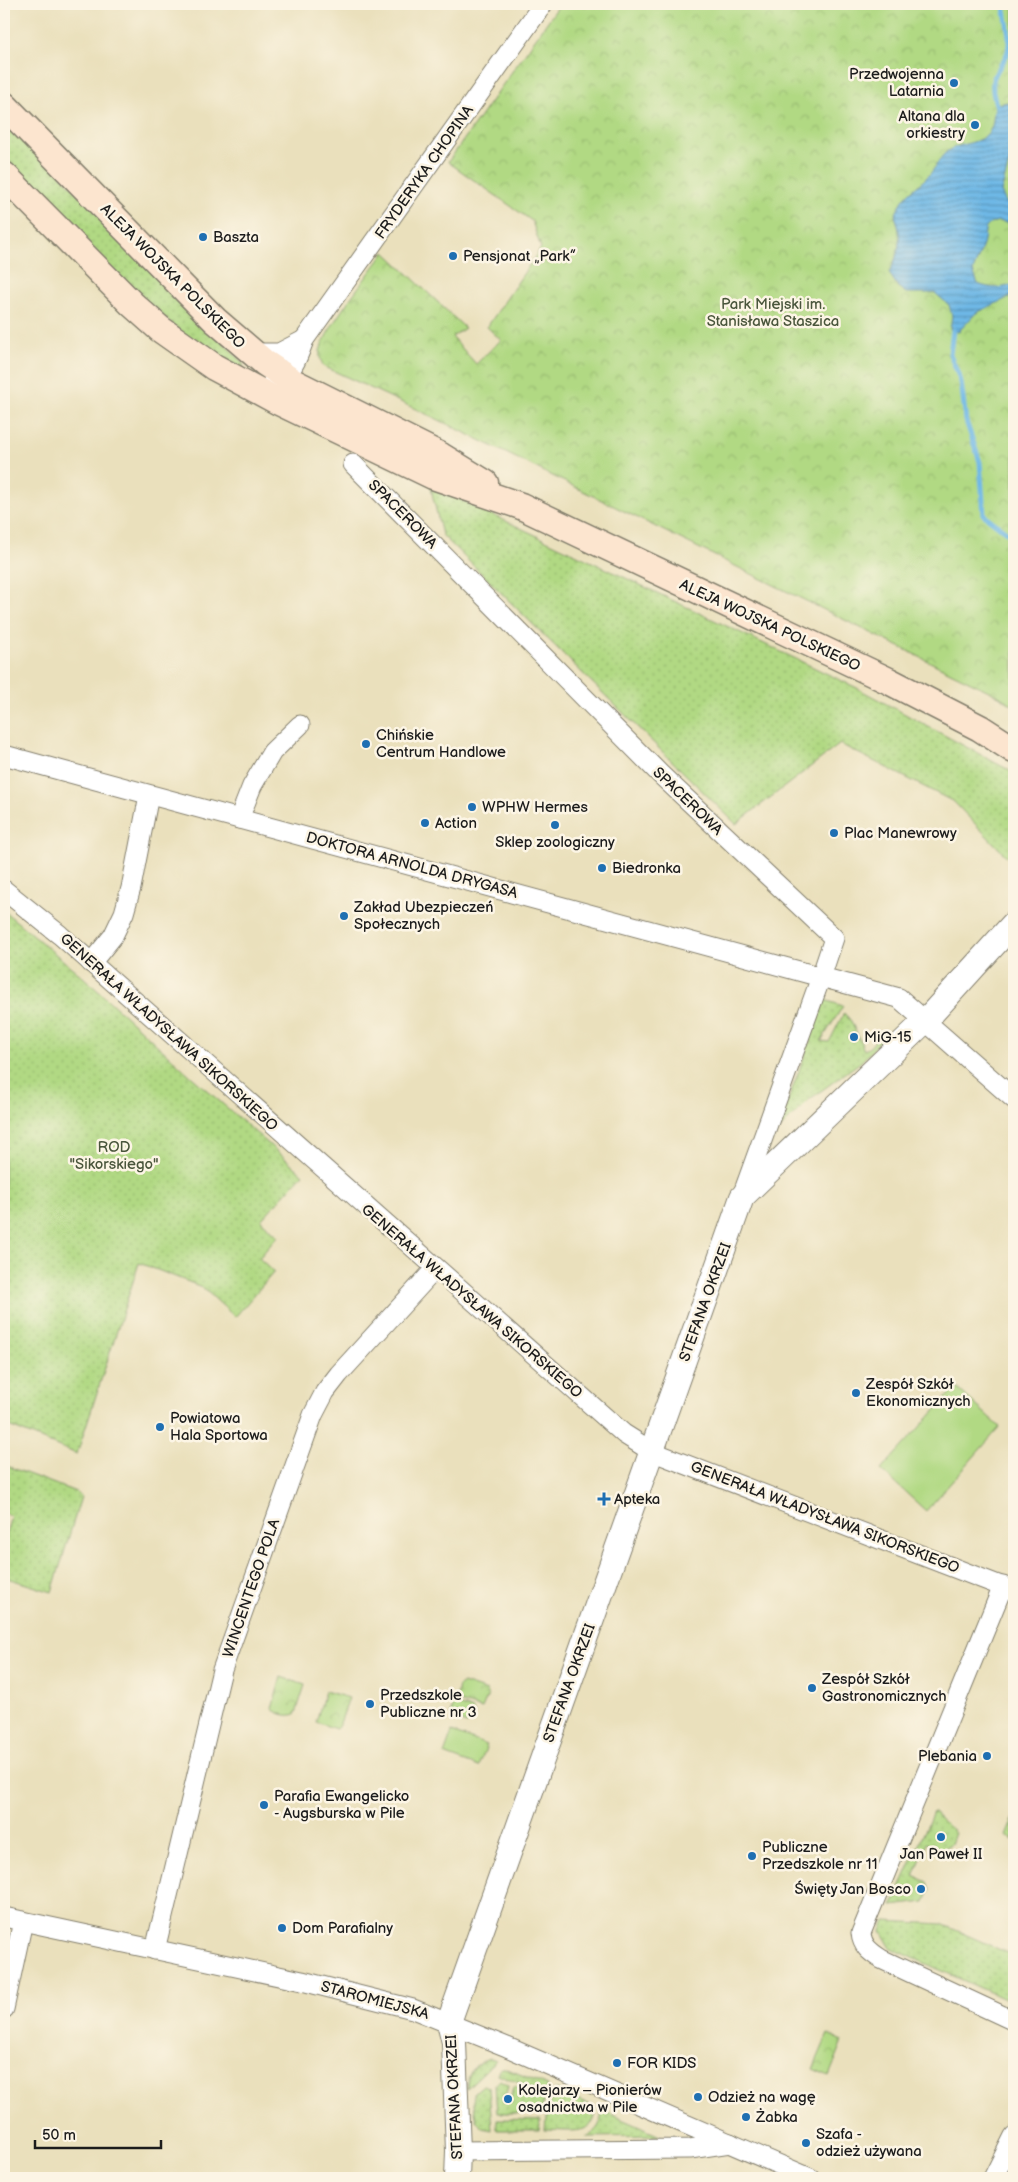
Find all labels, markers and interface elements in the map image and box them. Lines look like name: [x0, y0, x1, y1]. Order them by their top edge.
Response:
place label: Przedwojenna Latarnia: [849, 65, 944, 101]
marker: Przedwojenna Latarnia: [948, 77, 960, 89]
street label: FRYDERYKA CHOPINA: [371, 101, 478, 243]
place label: Altana dla orkiestry: [899, 107, 965, 143]
marker: Altana dla orkiestry: [969, 119, 981, 131]
street label: ALEJA WOJSKA POLSKIEGO: [96, 200, 249, 353]
place label: Baszta: [213, 228, 259, 247]
marker: Baszta: [197, 231, 209, 243]
place label: Pensjonat „Park”: [463, 247, 576, 266]
marker: Pensjonat „Park”: [447, 250, 459, 262]
park label: Park Miejski im. Stanisława Staszica: [707, 295, 839, 331]
street label: SPACEROWA: [364, 476, 442, 554]
street label: ALEJA WOJSKA POLSKIEGO: [676, 575, 863, 676]
place label: Chińskie Centrum Handlowe: [376, 726, 506, 762]
marker: Chińskie Centrum Handlowe: [360, 738, 372, 750]
street label: SPACEROWA: [649, 763, 727, 840]
place label: WPHW Hermes: [482, 798, 588, 817]
marker: WPHW Hermes: [466, 801, 478, 813]
place label: Action: [435, 814, 477, 833]
marker: Action: [419, 817, 431, 829]
marker: Sklep zoologiczny: [549, 819, 561, 831]
place label: Plac Manewrowy: [844, 824, 957, 843]
marker: Plac Manewrowy: [828, 827, 840, 839]
street label: DOKTORA ARNOLDA DRYGASA: [304, 828, 521, 903]
place label: Sklep zoologiczny: [495, 833, 615, 852]
place label: Biedronka: [612, 859, 681, 878]
marker: Biedronka: [596, 862, 608, 874]
place label: Zakład Ubezpieczeń Społecznych: [353, 898, 493, 934]
marker: Zakład Ubezpieczeń Społecznych: [338, 910, 350, 922]
street label: GENERAŁA WŁADYSŁAWA SIKORSKIEGO: [56, 929, 282, 1135]
place label: MiG-15: [864, 1028, 912, 1047]
marker: MiG-15: [848, 1031, 860, 1043]
park label: ROD "Sikorskiego": [70, 1138, 158, 1174]
street label: GENERAŁA WŁADYSŁAWA SIKORSKIEGO: [357, 1200, 586, 1403]
street label: STEFANA OKRZEI: [675, 1240, 736, 1364]
place label: Zespół Szkół Ekonomicznych: [865, 1375, 971, 1411]
marker: Zespół Szkół Ekonomicznych: [850, 1387, 862, 1399]
place label: Powiatowa Hala Sportowa: [170, 1409, 268, 1445]
marker: Powiatowa Hala Sportowa: [154, 1421, 166, 1433]
street label: GENERAŁA WŁADYSŁAWA SIKORSKIEGO: [688, 1457, 962, 1578]
place label: Apteka: [614, 1490, 660, 1509]
marker: Apteka: [598, 1493, 610, 1505]
street label: WINCENTEGO POLA: [219, 1515, 284, 1660]
street label: STEFANA OKRZEI: [539, 1621, 600, 1745]
place label: Zespół Szkół Gastronomicznych: [821, 1670, 947, 1706]
marker: Zespół Szkół Gastronomicznych: [806, 1682, 818, 1694]
place label: Przedszkole Publiczne nr 3: [380, 1686, 477, 1722]
marker: Przedszkole Publiczne nr 3: [364, 1698, 376, 1710]
place label: Plebania: [918, 1747, 977, 1766]
marker: Plebania: [981, 1750, 993, 1762]
place label: Parafia Ewangelicko - Augsburska w Pile: [274, 1787, 409, 1823]
marker: Parafia Ewangelicko - Augsburska w Pile: [258, 1799, 270, 1811]
marker: Jan Paweł II: [935, 1831, 947, 1843]
place label: Publiczne Przedszkole nr 11: [762, 1838, 877, 1874]
place label: Jan Paweł II: [900, 1845, 983, 1864]
marker: Publiczne Przedszkole nr 11: [746, 1850, 758, 1862]
place label: Święty Jan Bosco: [795, 1880, 911, 1899]
marker: Święty Jan Bosco: [915, 1883, 927, 1895]
place label: Dom Parafialny: [292, 1919, 393, 1938]
marker: Dom Parafialny: [276, 1922, 288, 1934]
street label: STAROMIEJSKA: [319, 1977, 432, 2024]
street label: STEFANA OKRZEI: [442, 2034, 467, 2160]
place label: FOR KIDS: [627, 2054, 696, 2073]
marker: FOR KIDS: [611, 2057, 623, 2069]
place label: Kolejarzy – Pionierów osadnictwa w Pile: [518, 2081, 662, 2117]
place label: Odzież na wagę: [708, 2088, 816, 2107]
marker: Odzież na wagę: [692, 2091, 704, 2103]
marker: Kolejarzy – Pionierów osadnictwa w Pile: [502, 2093, 514, 2105]
place label: Żabka: [755, 2108, 798, 2127]
marker: Żabka: [740, 2111, 752, 2123]
scale bar: [35, 2117, 161, 2149]
place label: Szafa - odzież używana: [816, 2125, 922, 2161]
text: 50 m: [42, 2126, 76, 2145]
marker: Szafa - odzież używana: [800, 2137, 812, 2149]

